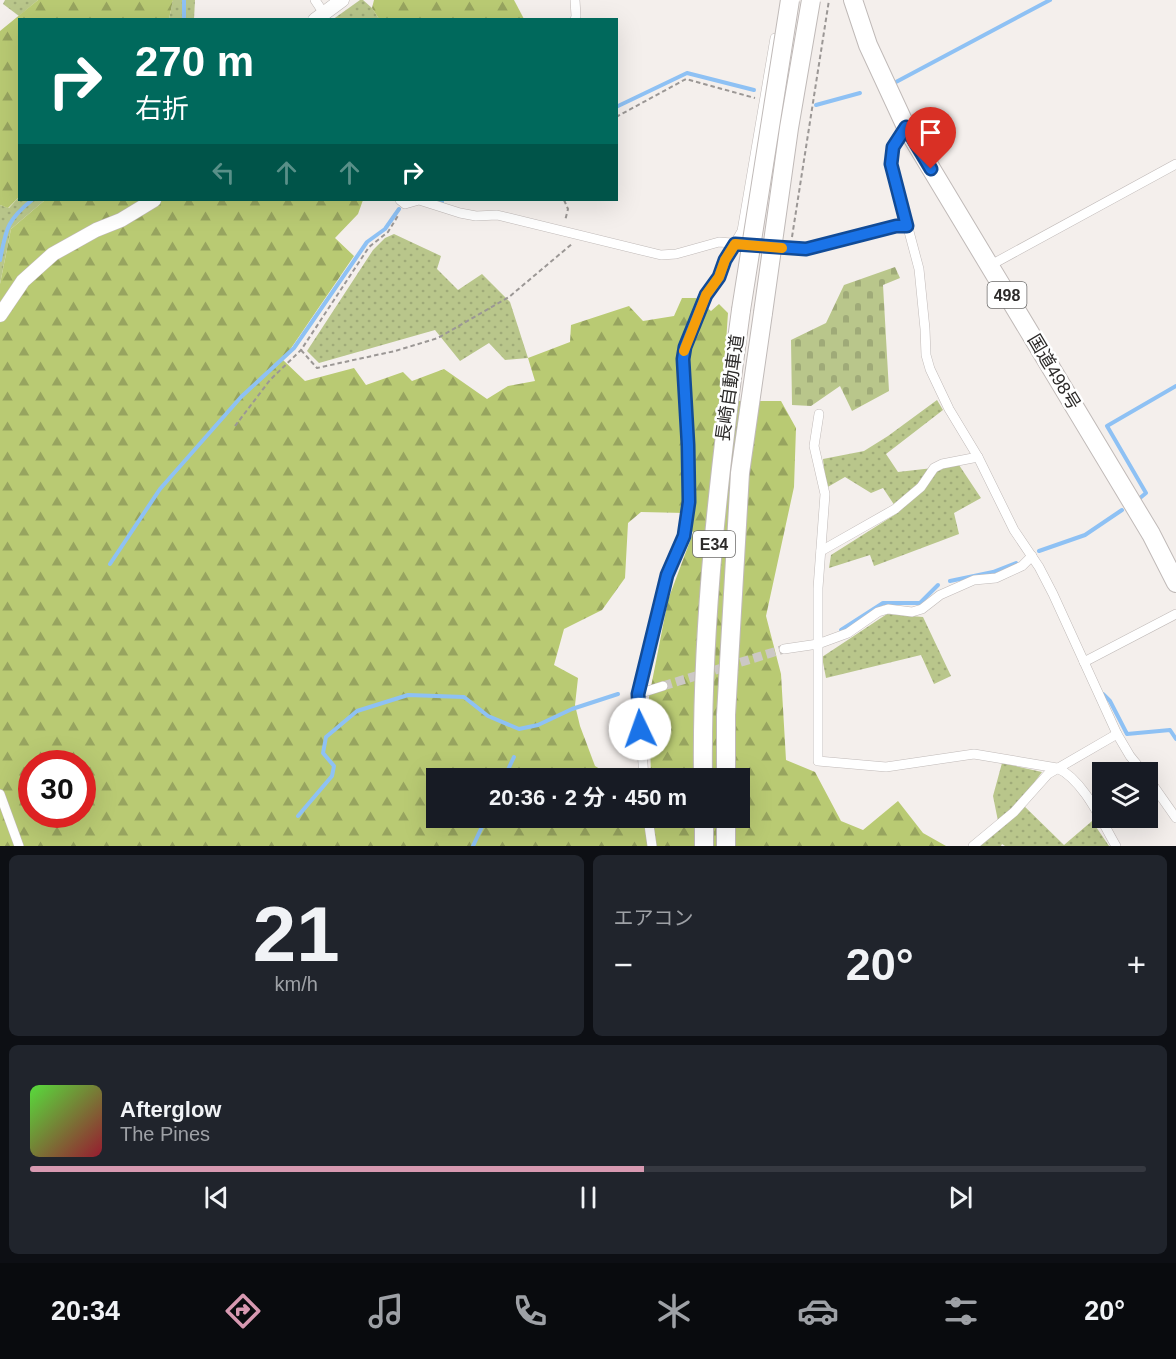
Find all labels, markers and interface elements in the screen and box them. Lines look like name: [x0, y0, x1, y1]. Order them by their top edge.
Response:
text: 270 m: [135, 38, 254, 85]
icon: right: [36, 42, 114, 120]
text: 右折: [135, 94, 189, 124]
pin: [905, 107, 956, 169]
icon: arrive: [914, 116, 947, 149]
icon: left: [207, 156, 240, 189]
icon: ahead: [270, 156, 303, 189]
icon: ahead: [333, 156, 366, 189]
icon: right: [396, 156, 429, 189]
road number: 498: [988, 282, 1026, 308]
street label: 国道498号: [1024, 331, 1084, 413]
street label: 長崎自動車道: [713, 333, 747, 443]
road number: E34: [693, 531, 735, 557]
position arrow: [608, 697, 672, 761]
speed limit sign: 30: [18, 750, 96, 828]
map controls: [1092, 762, 1158, 828]
button: layers: [1092, 762, 1158, 828]
text: 20:36 · 2 分 · 450 m: [489, 785, 687, 810]
text: 21: [253, 890, 340, 978]
text: エアコン: [614, 907, 694, 929]
text: 20°: [846, 939, 914, 990]
text: −: [614, 946, 633, 983]
text: +: [1127, 946, 1146, 983]
text: km/h: [275, 973, 318, 995]
text: Afterglow: [120, 1097, 221, 1122]
text: The Pines: [120, 1123, 210, 1145]
icon: previous: [200, 1181, 233, 1214]
icon: pause: [572, 1181, 605, 1214]
icon: next: [944, 1181, 977, 1214]
icon: directions: [222, 1290, 264, 1332]
icon: music: [365, 1290, 407, 1332]
icon: phone: [509, 1290, 551, 1332]
icon: climate: [653, 1290, 695, 1332]
icon: car: [797, 1290, 839, 1332]
icon: filters: [940, 1290, 982, 1332]
text: 20:34: [51, 1296, 120, 1326]
text: 20°: [1084, 1296, 1125, 1326]

